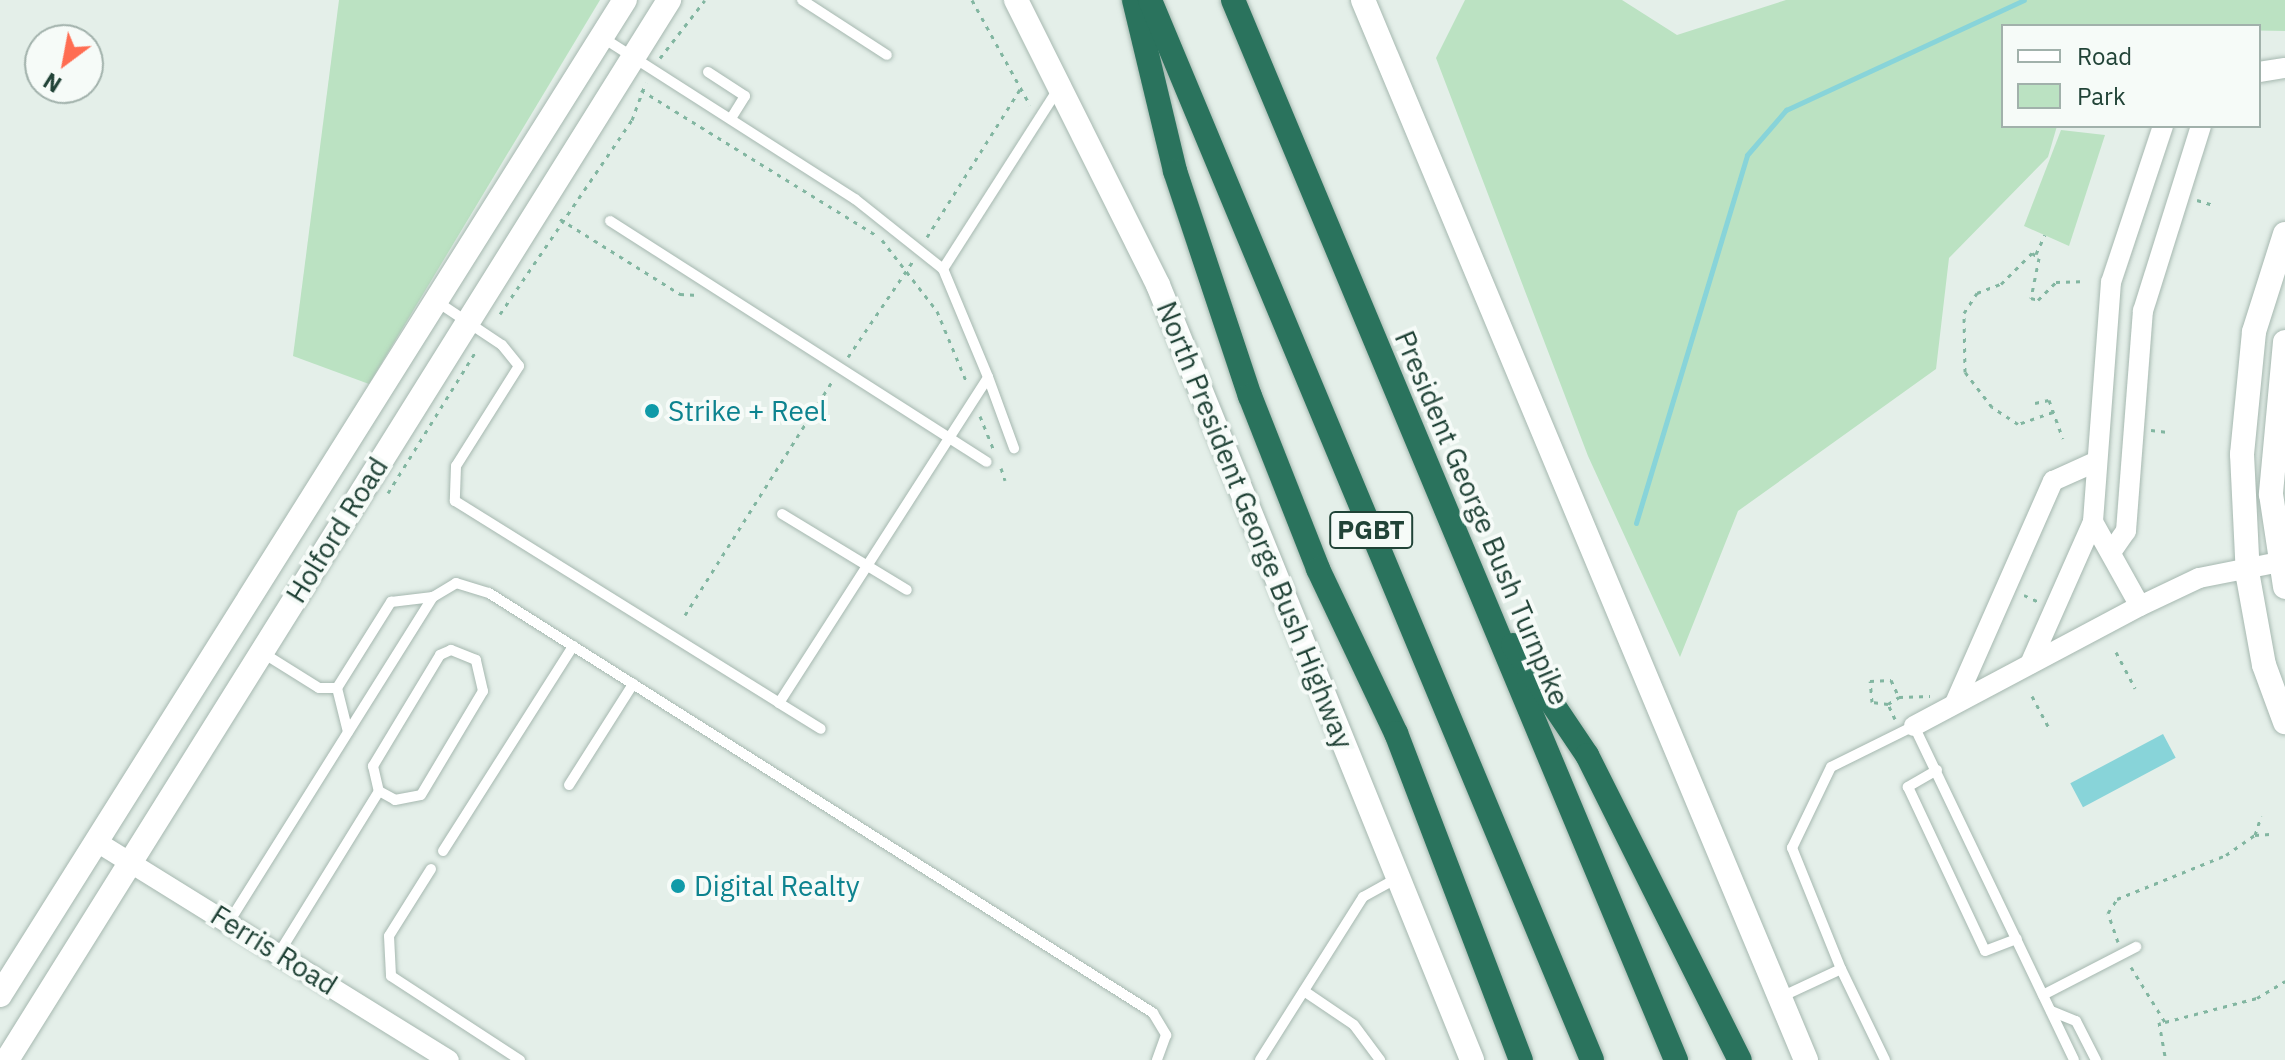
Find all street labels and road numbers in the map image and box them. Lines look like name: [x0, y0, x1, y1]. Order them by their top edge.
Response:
street label: North President George Bush Highway: [1150, 296, 1360, 754]
street label: President George Bush Turnpike: [1388, 326, 1576, 710]
street label: Holford Road: [279, 451, 395, 609]
road number: PGBT: [1329, 508, 1413, 552]
street label: Ferris Road: [205, 898, 343, 1002]

